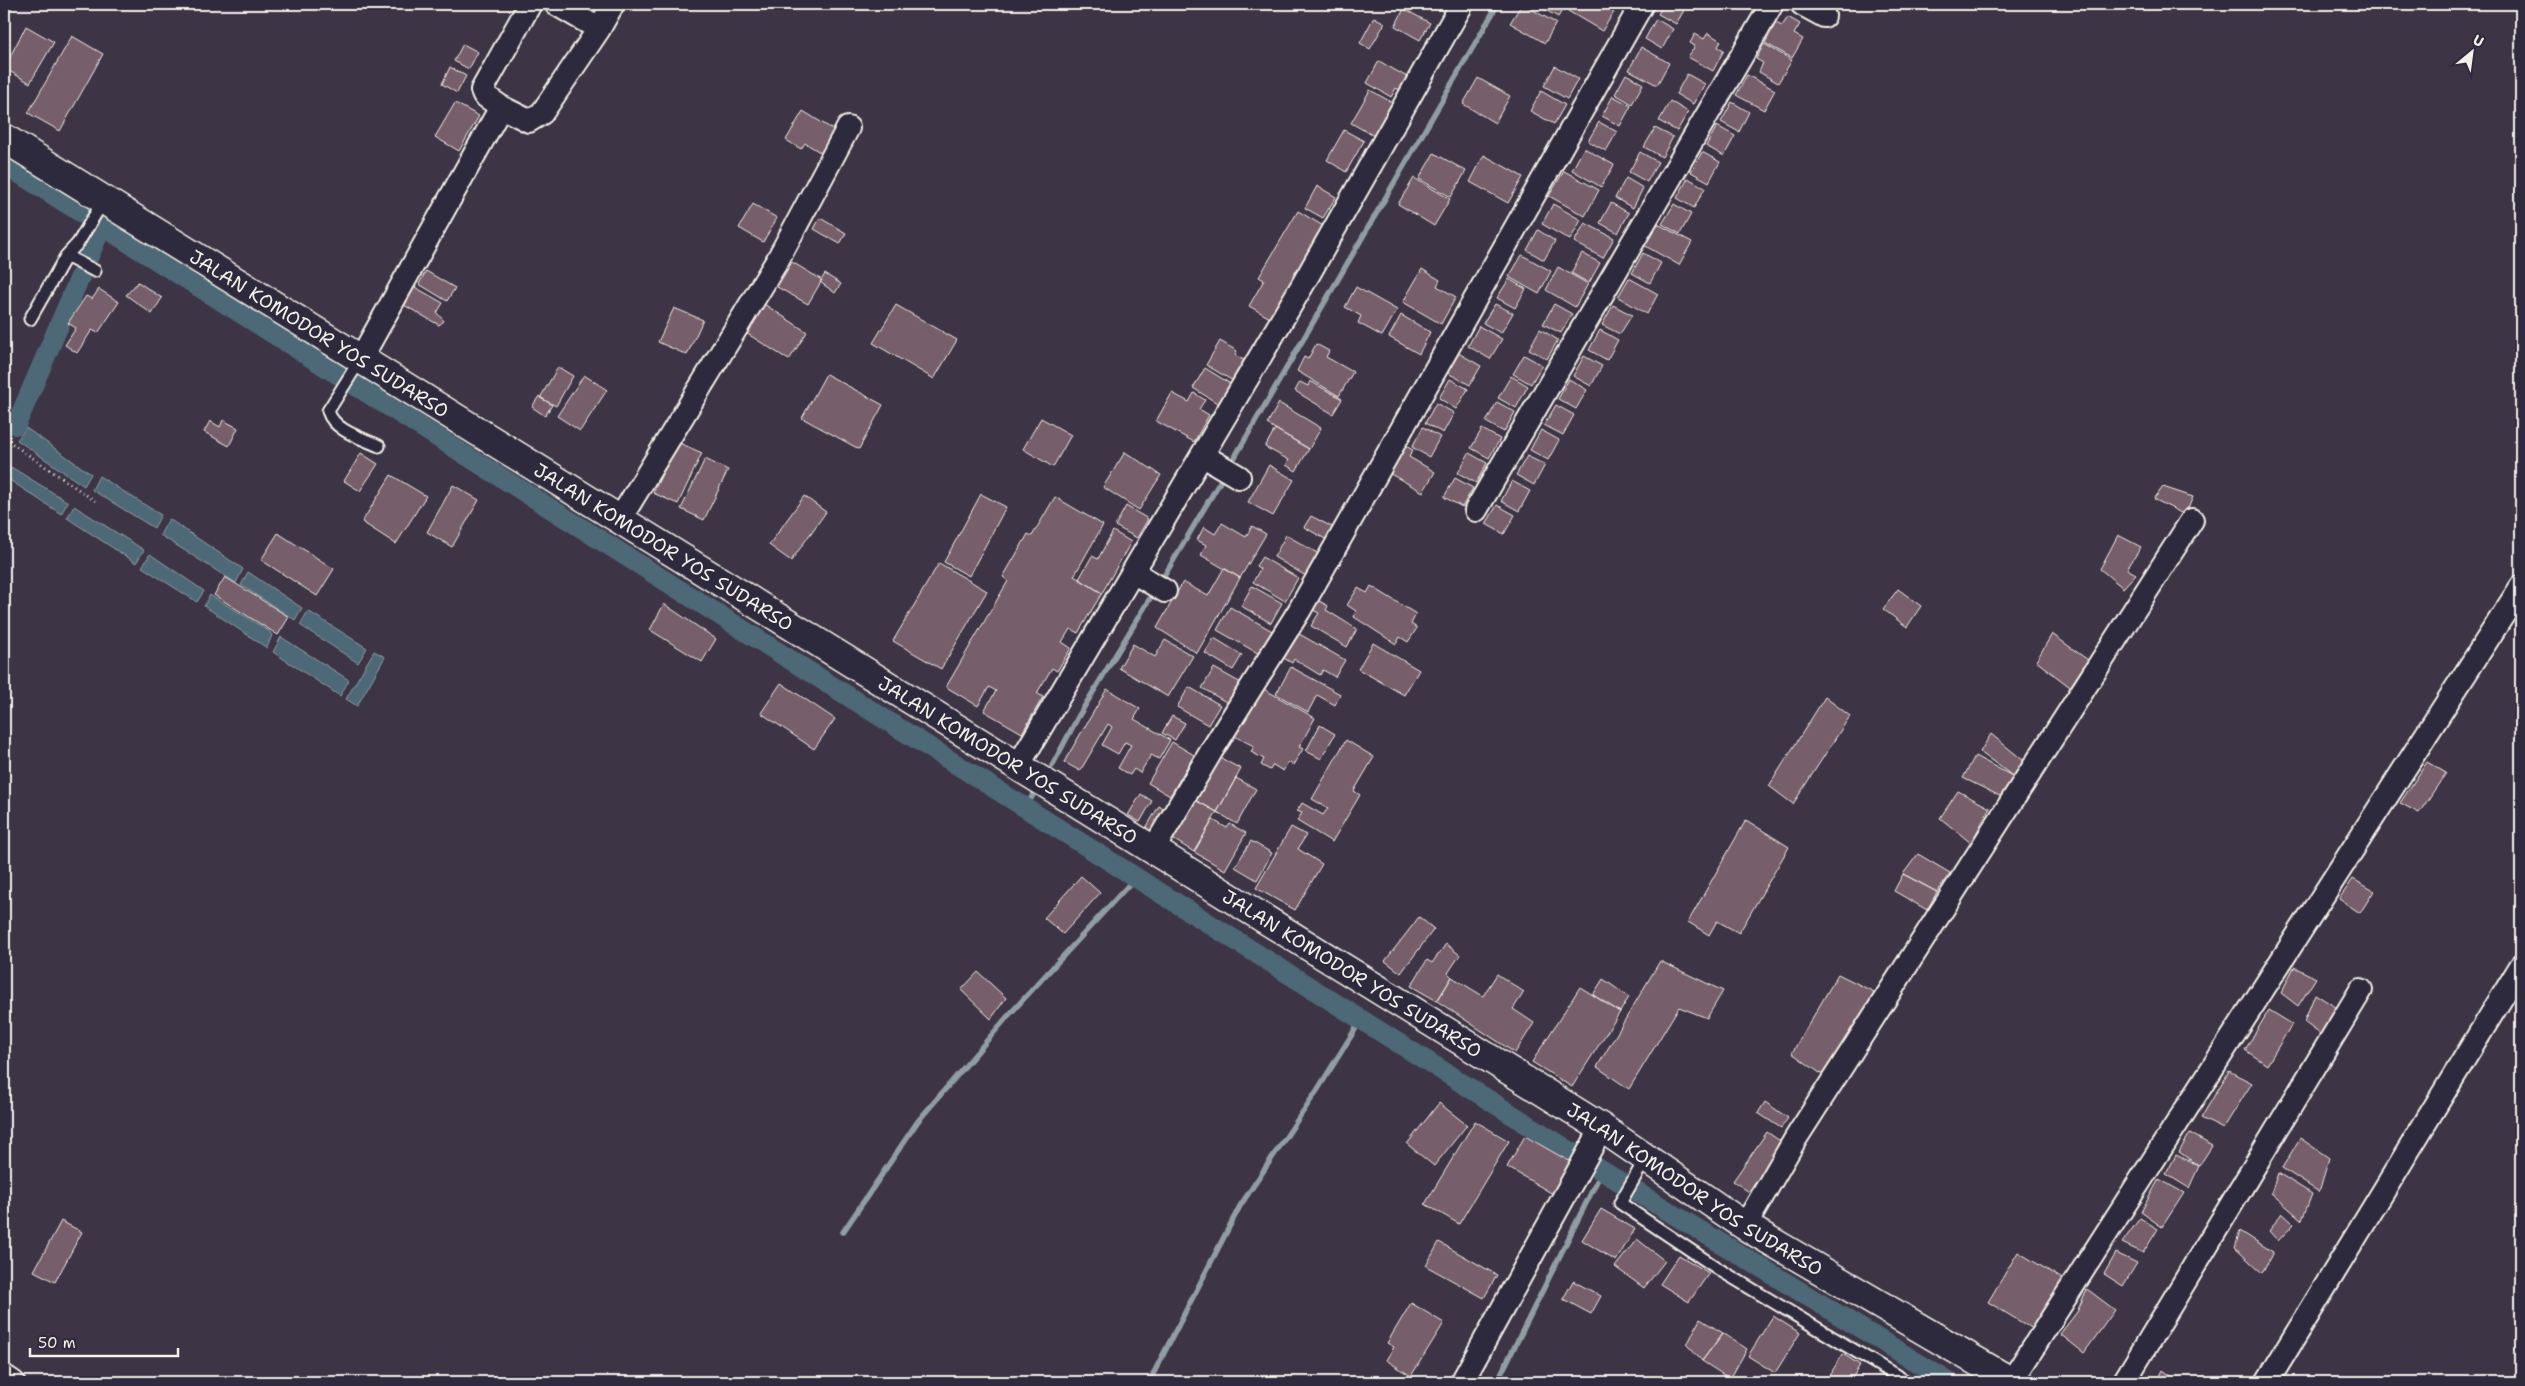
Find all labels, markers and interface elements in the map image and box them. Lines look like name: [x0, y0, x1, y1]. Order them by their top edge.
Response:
north arrow: [2448, 28, 2498, 78]
text: U: [2470, 30, 2487, 51]
street label: JALAN KOMODOR YOS SUDARSO: [185, 244, 453, 424]
street label: JALAN KOMODOR YOS SUDARSO: [529, 457, 798, 637]
street label: JALAN KOMODOR YOS SUDARSO: [873, 671, 1142, 850]
street label: JALAN KOMODOR YOS SUDARSO: [1218, 884, 1486, 1063]
street label: JALAN KOMODOR YOS SUDARSO: [1562, 1097, 1827, 1282]
scale bar: [30, 1326, 178, 1358]
text: 50 m: [38, 1333, 76, 1353]

